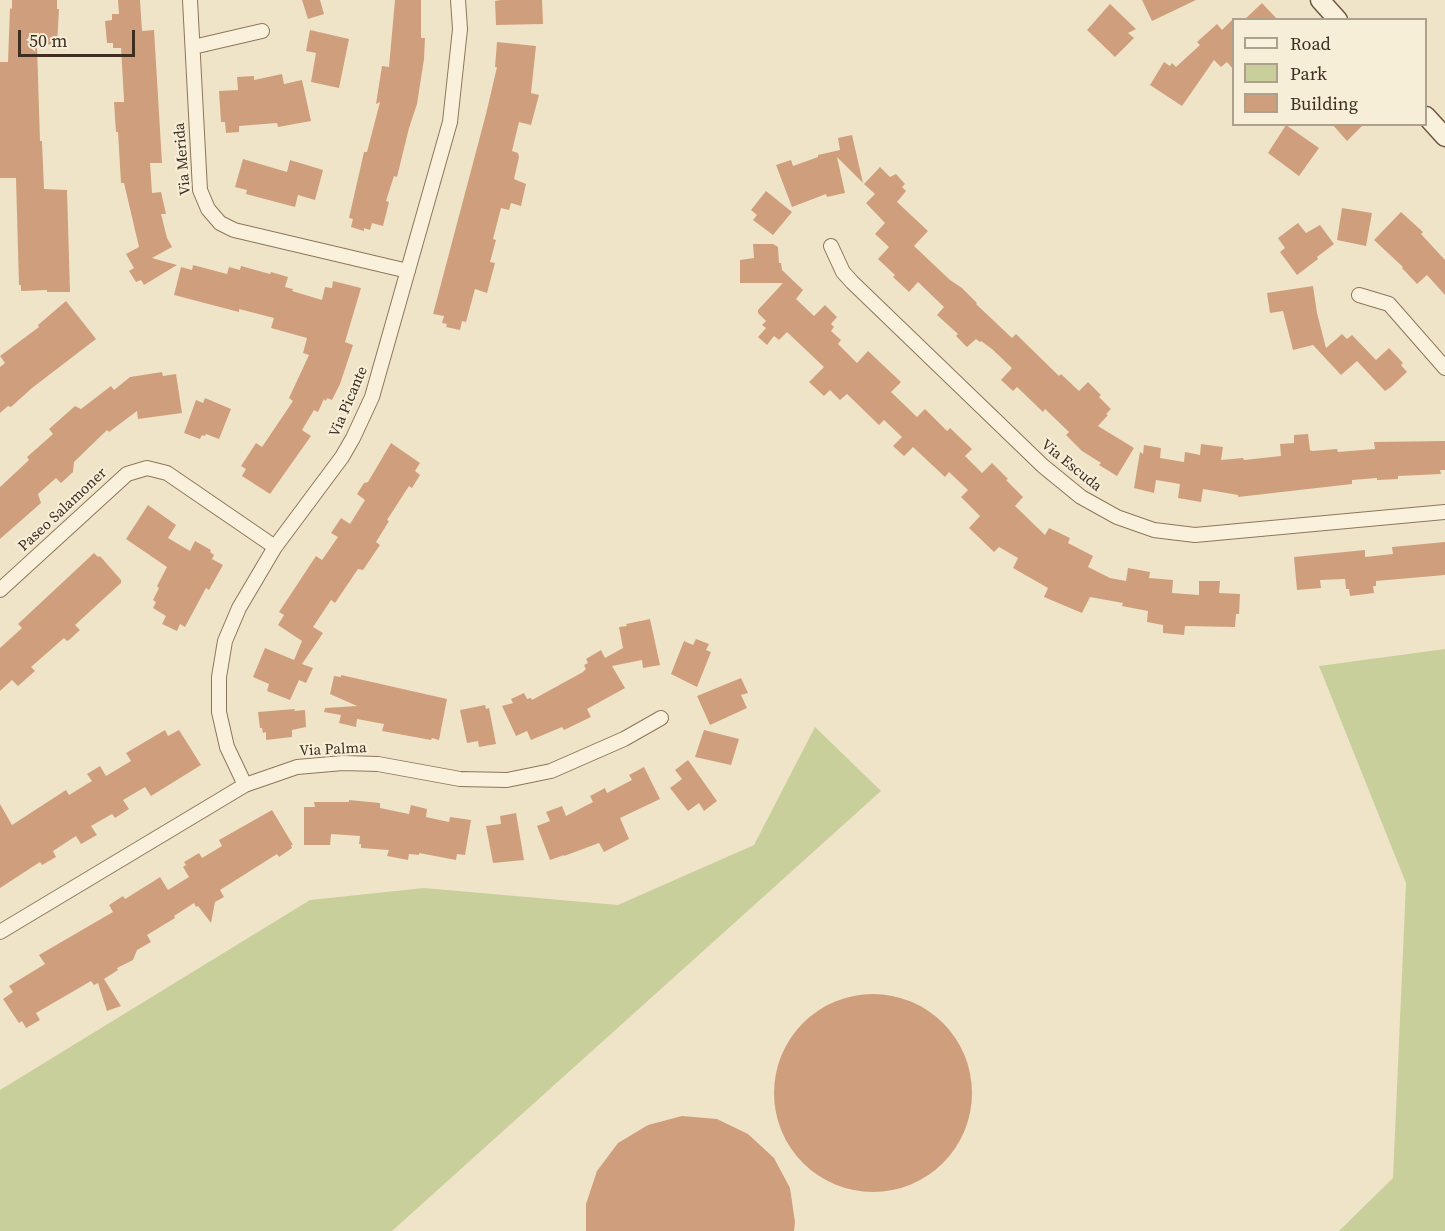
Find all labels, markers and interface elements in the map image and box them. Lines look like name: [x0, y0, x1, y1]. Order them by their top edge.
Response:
scale bar: [21, 18, 138, 56]
legend: [1232, 18, 1427, 126]
text: 50 m: [29, 28, 67, 53]
text: Road: [1290, 31, 1331, 56]
text: Park: [1290, 61, 1327, 86]
text: Building: [1290, 91, 1358, 116]
street label: Via Merida: [171, 122, 195, 196]
street label: Via Picante: [326, 364, 372, 440]
street label: Via Escuda: [1037, 436, 1105, 496]
street label: Paseo Salamoner: [15, 464, 111, 556]
street label: Via Palma: [299, 739, 367, 761]

